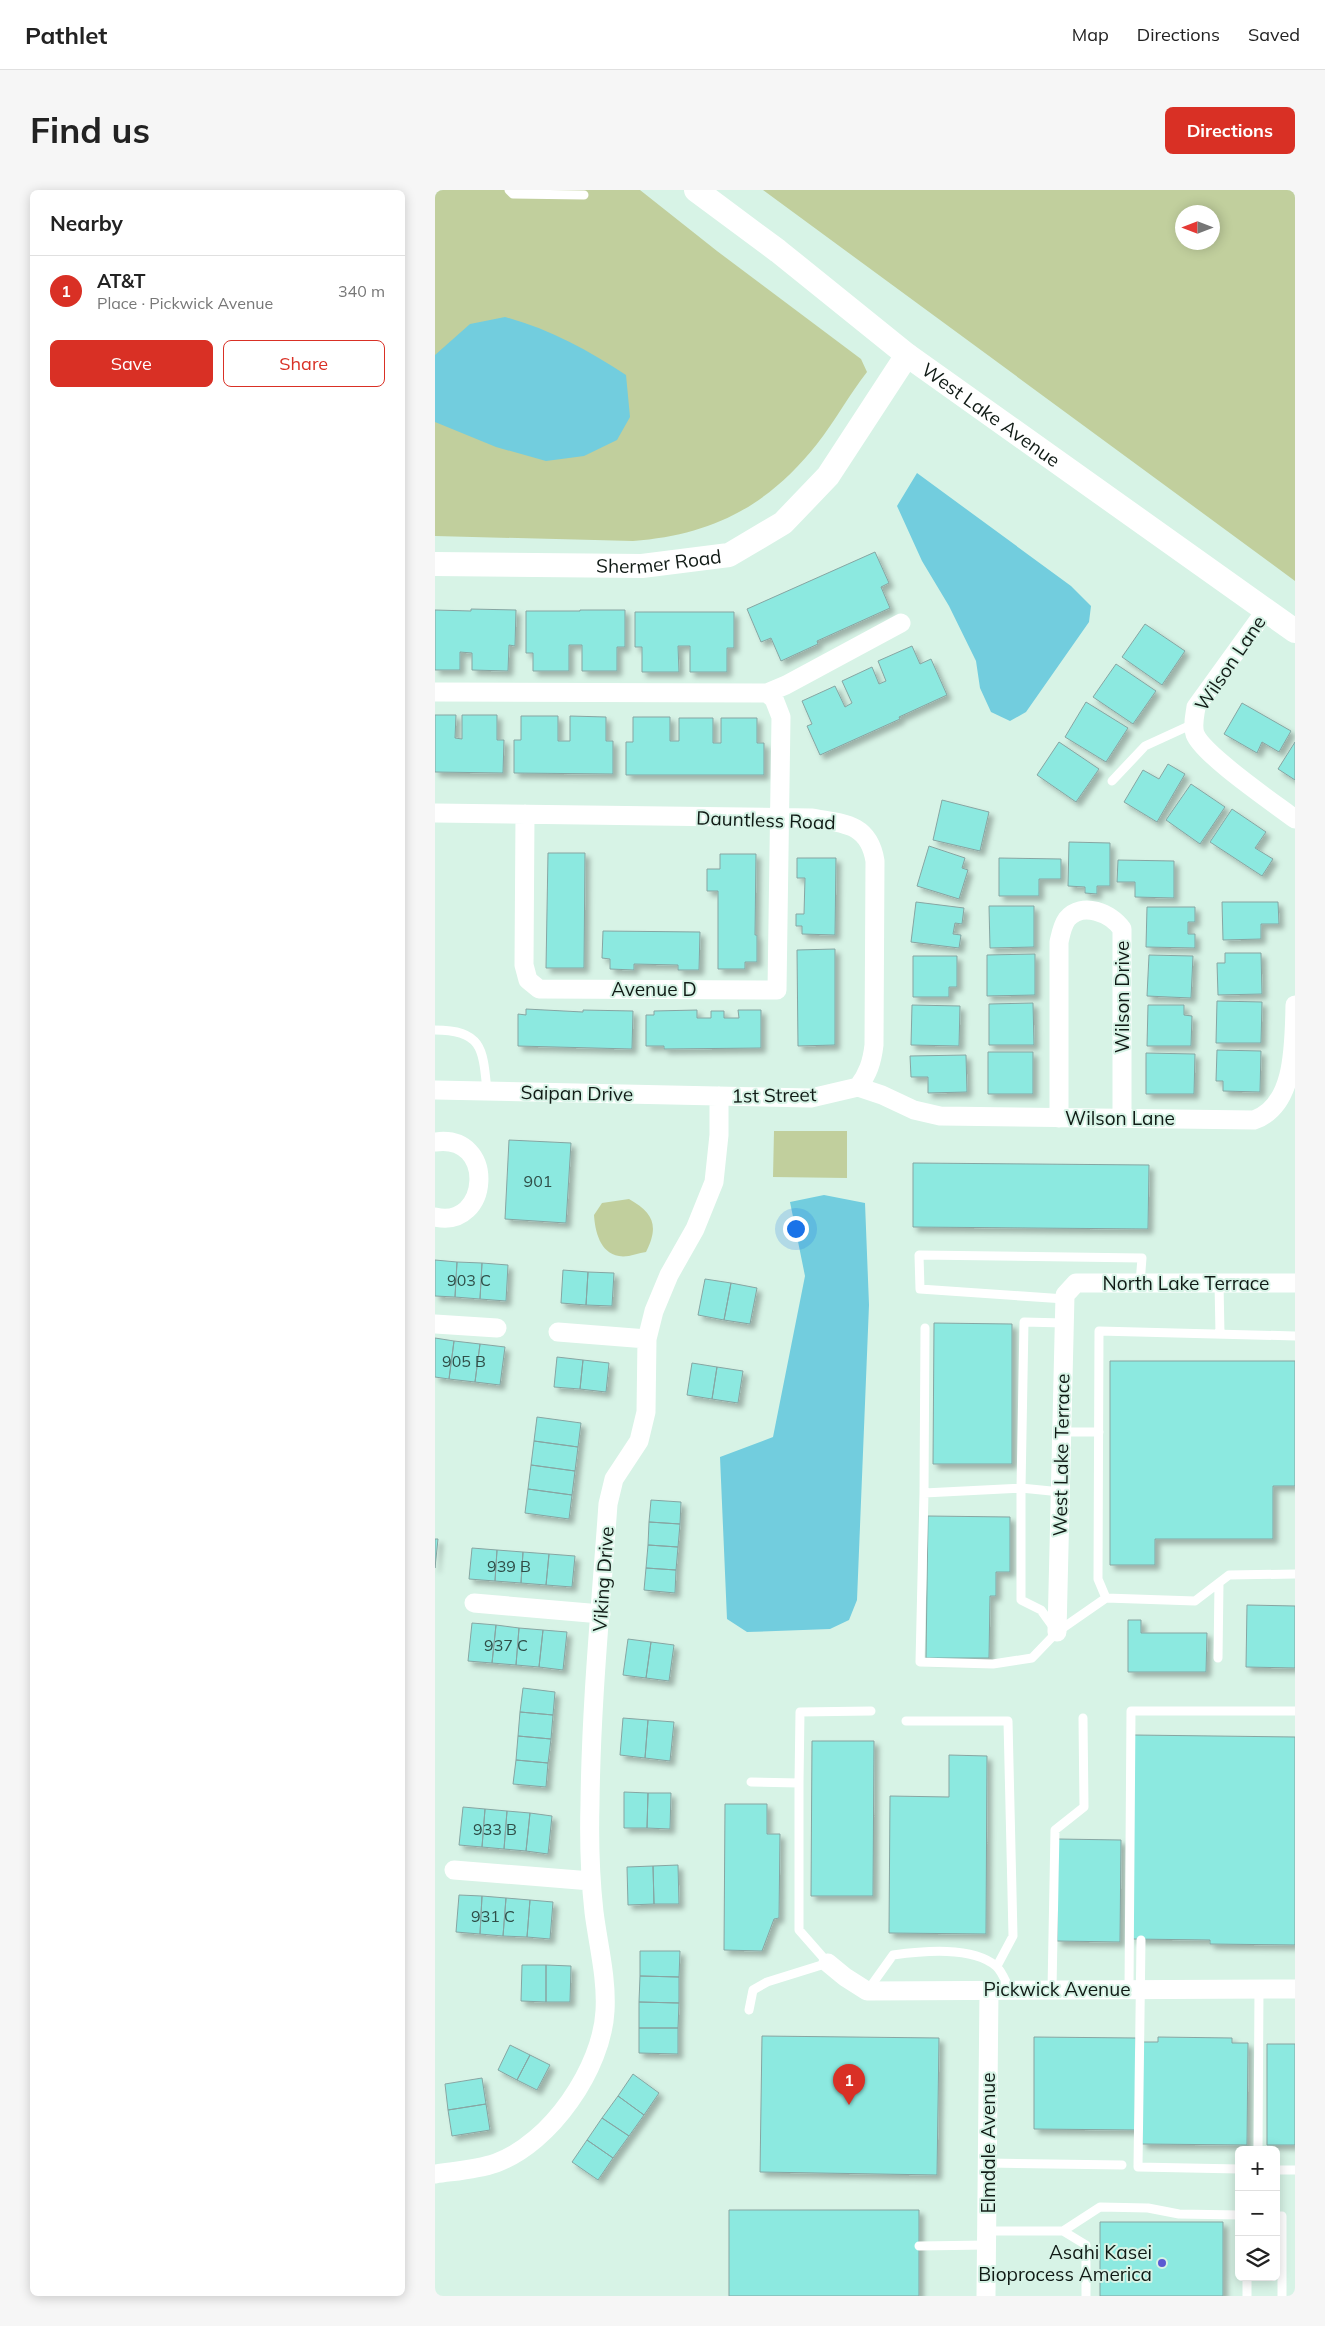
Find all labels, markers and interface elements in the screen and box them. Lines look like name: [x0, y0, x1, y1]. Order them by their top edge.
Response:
text: Pathlet: [25, 20, 107, 50]
text: Map: [1072, 23, 1109, 46]
text: Directions: [1137, 23, 1220, 46]
text: Saved: [1248, 23, 1300, 46]
button: Directions: [1165, 107, 1295, 154]
text: Find us: [30, 108, 150, 152]
north arrow: [1175, 205, 1220, 250]
text: Nearby: [50, 210, 123, 236]
text: AT&T: [97, 269, 145, 293]
text: 1: [61, 281, 71, 301]
text: 340 m: [338, 281, 385, 301]
text: Place · Pickwick Avenue: [97, 293, 273, 313]
button: Save: [50, 340, 213, 387]
button: Share: [223, 340, 385, 387]
street label: West Lake Avenue: [917, 357, 1065, 472]
street label: Shermer Road: [596, 544, 723, 579]
street label: Wilson Lane: [1189, 611, 1271, 715]
street label: Dauntless Road: [696, 806, 836, 834]
street label: Wilson Drive: [1110, 941, 1134, 1053]
street label: Avenue D: [611, 977, 697, 1001]
street label: Saipan Drive: [521, 1080, 633, 1106]
street label: 1st Street: [731, 1082, 817, 1108]
street label: Wilson Lane: [1065, 1106, 1175, 1130]
house number: 901: [524, 1171, 552, 1191]
your location: [783, 1216, 809, 1242]
house number: 903 C: [447, 1270, 491, 1290]
street label: North Lake Terrace: [1103, 1271, 1269, 1295]
house number: 905 B: [442, 1351, 486, 1371]
street label: West Lake Terrace: [1048, 1373, 1074, 1537]
street label: Viking Drive: [587, 1526, 619, 1632]
house number: 939 B: [487, 1556, 531, 1576]
house number: 937 C: [484, 1635, 528, 1655]
house number: 933 B: [473, 1819, 517, 1839]
house number: 931 C: [471, 1906, 515, 1926]
street label: Pickwick Avenue: [983, 1977, 1131, 2001]
pin: 1: [833, 2064, 865, 2105]
street label: Elmdale Avenue: [976, 2072, 1000, 2214]
map controls: [1235, 2146, 1280, 2281]
button: +: [1235, 2146, 1280, 2191]
button: −: [1235, 2191, 1280, 2236]
button: layers: [1235, 2236, 1280, 2281]
place label: Asahi Kasei Bioprocess America: [978, 2240, 1152, 2286]
marker: Asahi Kasei Bioprocess America: [1156, 2257, 1168, 2269]

